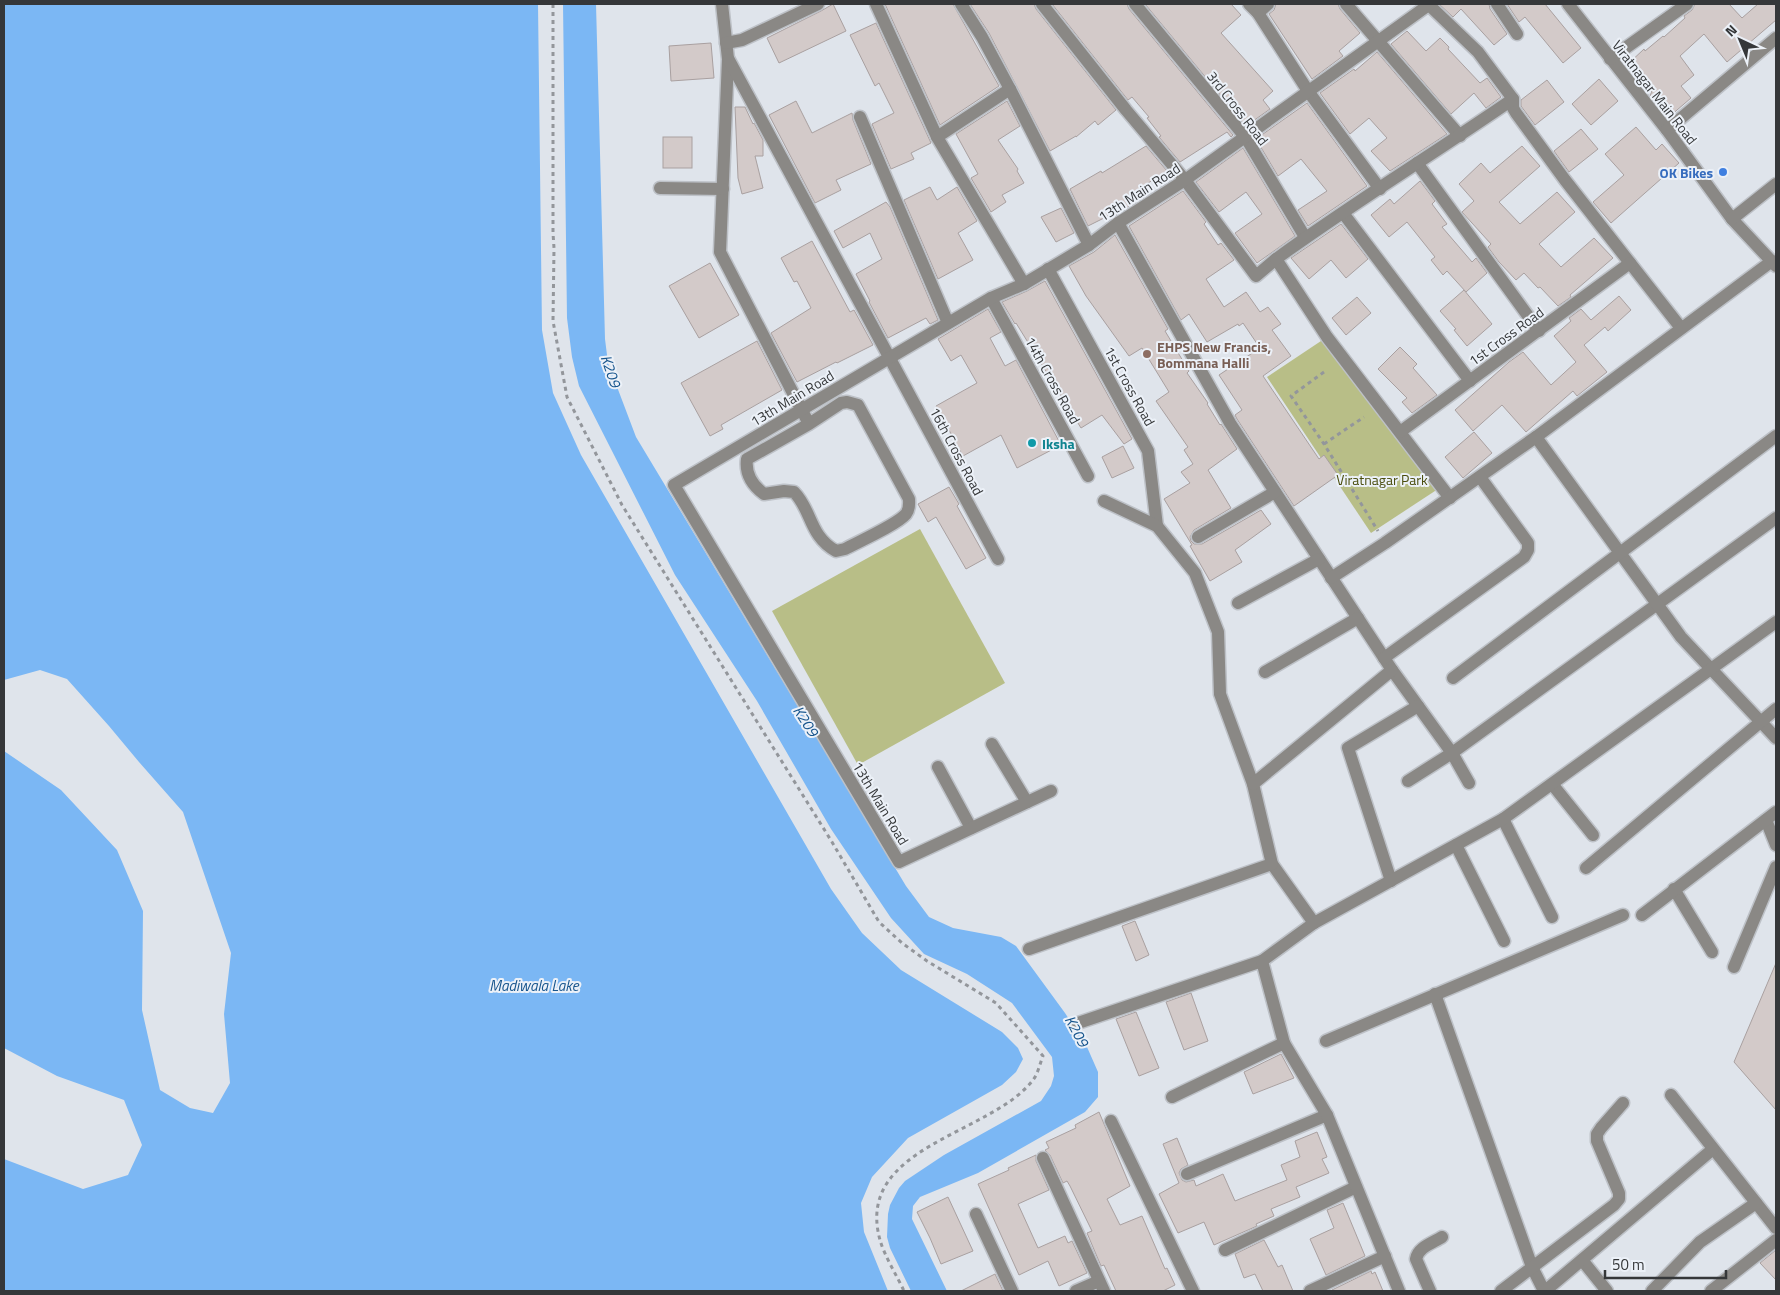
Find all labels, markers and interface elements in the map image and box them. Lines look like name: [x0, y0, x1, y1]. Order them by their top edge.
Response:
north arrow: [1715, 15, 1765, 65]
text: N: [1720, 19, 1741, 41]
street label: Viratnagar Main Road: [1608, 35, 1702, 149]
street label: 3rd Cross Road: [1202, 66, 1274, 150]
street label: 13th Main Road: [1094, 158, 1184, 226]
place label: OK Bikes: [1660, 162, 1713, 183]
marker: OK Bikes: [1717, 166, 1729, 178]
street label: 1st Cross Road: [1464, 302, 1548, 370]
street label: 14th Cross Road: [1020, 332, 1086, 428]
place label: EHPS New Francis, Bommana Halli: [1157, 336, 1272, 373]
street label: 1st Cross Road: [1099, 342, 1161, 430]
marker: EHPS New Francis, Bommana Halli: [1141, 348, 1153, 360]
water label: K209: [595, 352, 627, 391]
street label: 13th Main Road: [746, 365, 838, 431]
street label: 16th Cross Road: [925, 403, 989, 499]
place label: Iksha: [1042, 433, 1075, 454]
marker: Iksha: [1026, 437, 1038, 449]
park label: Viratnagar Park: [1336, 469, 1428, 490]
water label: K209: [787, 701, 825, 742]
street label: 13th Main Road: [848, 757, 914, 849]
water label: Madiwala Lake: [489, 974, 580, 997]
water label: K209: [1059, 1011, 1095, 1052]
scale bar: [1605, 1248, 1726, 1280]
text: 50 m: [1612, 1253, 1645, 1276]

